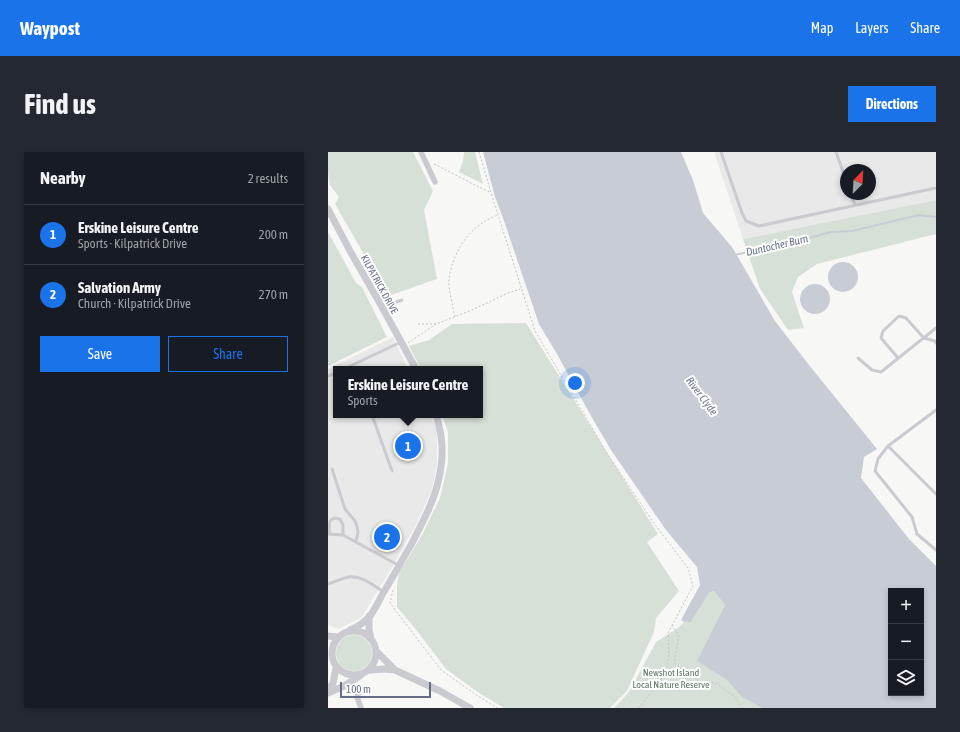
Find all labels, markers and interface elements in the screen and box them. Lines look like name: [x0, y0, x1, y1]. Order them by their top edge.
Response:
text: Waypost: [20, 17, 80, 39]
text: Map: [811, 20, 833, 36]
text: Layers: [855, 20, 888, 36]
text: Share: [910, 20, 940, 36]
button: Directions: [848, 86, 936, 122]
text: Find us: [24, 88, 96, 120]
north arrow: [840, 164, 876, 200]
text: Nearby: [40, 168, 86, 188]
text: 2 results: [248, 171, 288, 186]
text: Erskine Leisure Centre: [78, 219, 199, 236]
text: 1: [50, 227, 56, 242]
text: 200 m: [259, 227, 288, 242]
water label: Duntocher Burn: [745, 232, 810, 258]
text: Sports · Kilpatrick Drive: [78, 236, 187, 251]
street label: KILPATRICK DRIVE: [359, 253, 401, 316]
text: Salvation Army: [78, 279, 161, 296]
text: 2: [50, 287, 56, 302]
text: 270 m: [259, 287, 288, 302]
text: Church · Kilpatrick Drive: [78, 296, 191, 311]
button: Save: [40, 336, 160, 372]
button: Share: [168, 336, 288, 372]
popup: [333, 366, 483, 418]
your location: [565, 373, 585, 393]
water label: River Clyde: [684, 375, 720, 417]
text: Erskine Leisure Centre: [348, 376, 468, 393]
text: Sports: [348, 393, 378, 408]
pin: 1: [395, 431, 421, 461]
pin: 2: [374, 522, 400, 552]
map controls: [888, 588, 924, 696]
button: +: [888, 588, 924, 624]
button: −: [888, 624, 924, 660]
button: layers: [888, 660, 924, 696]
park label: Newshot Island Local Nature Reserve: [632, 667, 710, 690]
scale bar: [340, 680, 431, 699]
text: 100 m: [346, 683, 371, 695]

